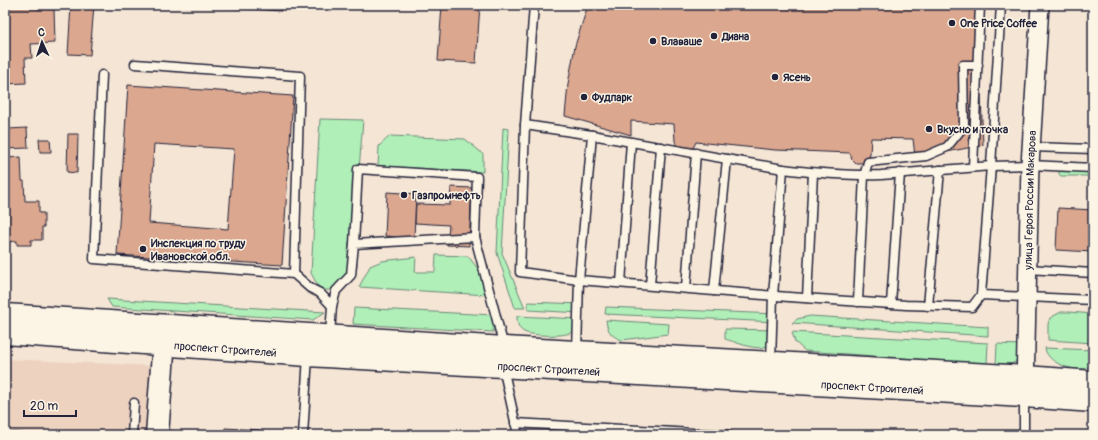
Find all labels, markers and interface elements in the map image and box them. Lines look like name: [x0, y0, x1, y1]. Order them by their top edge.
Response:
place label: One Price Coffee: [960, 17, 1037, 30]
marker: One Price Coffee: [947, 18, 957, 28]
north arrow: [22, 22, 62, 62]
text: С: [38, 26, 45, 39]
place label: Диана: [721, 30, 749, 43]
marker: Диана: [709, 31, 719, 41]
place label: Влаваше: [661, 35, 702, 48]
marker: Влаваше: [648, 36, 658, 46]
place label: Ясень: [783, 71, 811, 84]
marker: Ясень: [770, 72, 780, 82]
place label: Фудпарк: [591, 91, 633, 104]
marker: Фудпарк: [579, 92, 589, 102]
place label: Вкусно и точка: [937, 123, 1008, 136]
marker: Вкусно и точка: [924, 124, 934, 134]
street label: улица Героя России Макарова: [1021, 130, 1039, 271]
place label: Газпромнефть: [412, 189, 481, 202]
marker: Газпромнефть: [399, 190, 409, 200]
place label: Инспекция по труду Ивановской обл.: [151, 237, 246, 263]
marker: Инспекция по труду Ивановской обл.: [138, 244, 148, 254]
street label: проспект Строителей: [174, 339, 277, 359]
street label: проспект Строителей: [497, 359, 600, 378]
street label: проспект Строителей: [821, 378, 924, 397]
scale bar: [24, 392, 76, 418]
text: 20 m: [30, 399, 59, 414]

